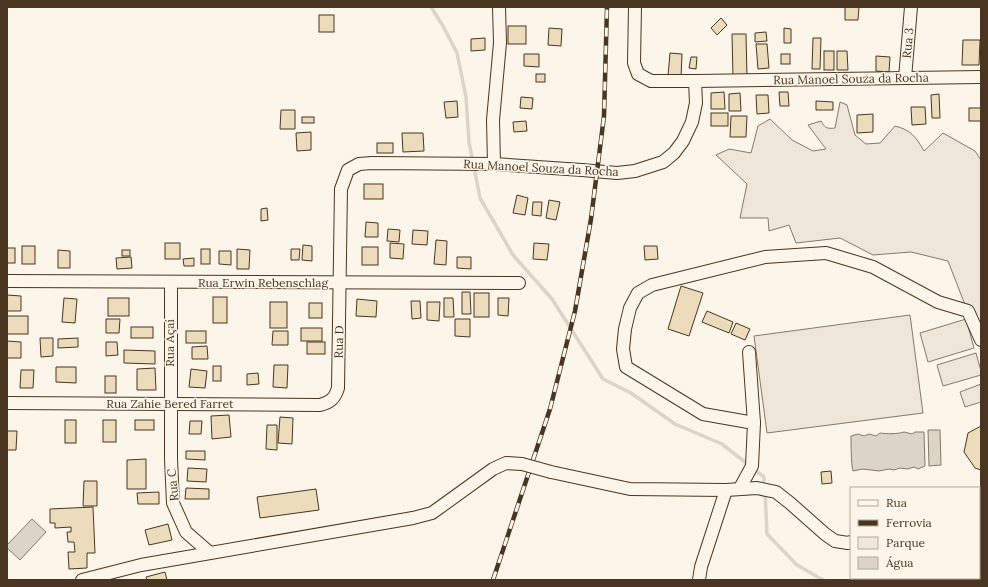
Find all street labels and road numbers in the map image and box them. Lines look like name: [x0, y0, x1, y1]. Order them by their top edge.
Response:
street label: Rua 3: [899, 27, 916, 59]
street label: Rua Manoel Souza da Rocha: [773, 70, 929, 87]
street label: Rua Manoel Souza da Rocha: [463, 156, 619, 179]
street label: Rua Erwin Rebenschlag: [198, 275, 328, 290]
street label: Rua Açaí: [162, 319, 177, 367]
street label: Rua D: [331, 325, 346, 359]
street label: Rua Zahie Bered Farret: [106, 396, 234, 411]
street label: Rua C: [164, 468, 181, 502]

